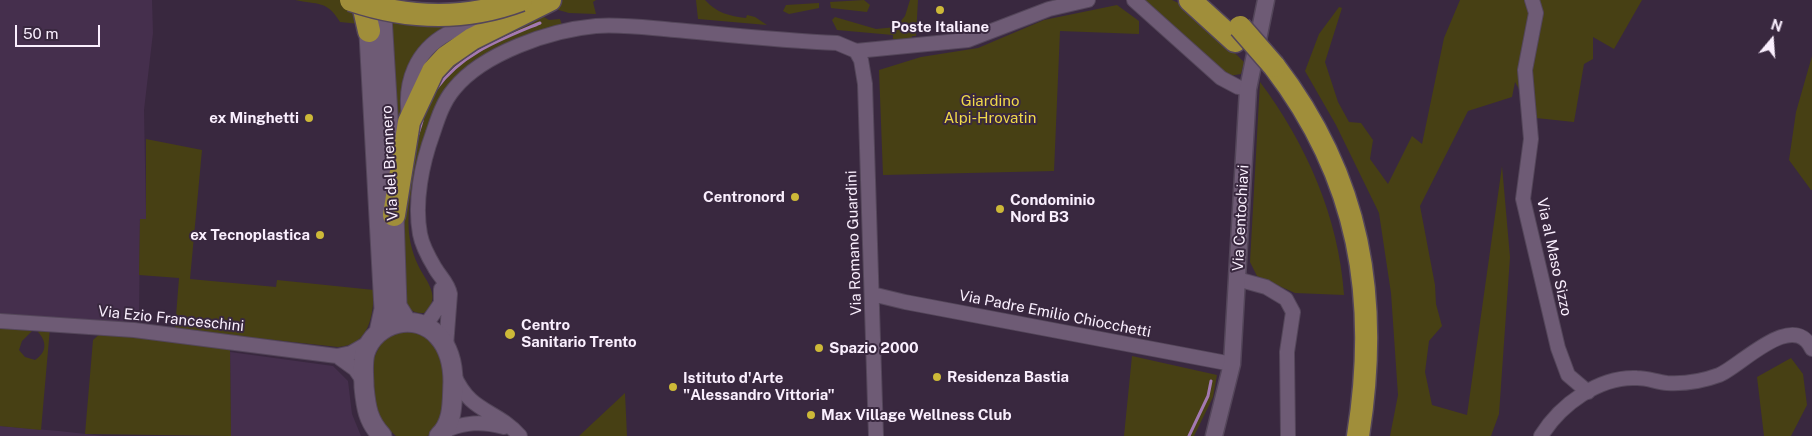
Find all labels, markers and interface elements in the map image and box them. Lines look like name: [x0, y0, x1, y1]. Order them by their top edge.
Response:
marker: Poste Italiane: [934, 4, 946, 16]
scale bar: [18, 15, 102, 47]
north arrow: [1747, 15, 1797, 65]
text: N: [1769, 16, 1784, 35]
place label: Poste Italiane: [891, 18, 989, 36]
text: 50 m: [23, 25, 58, 42]
park label: Giardino Alpi-Hrovatin: [944, 92, 1036, 127]
street label: Via del Brennero: [378, 105, 402, 221]
place label: ex Minghetti: [209, 109, 299, 127]
marker: ex Minghetti: [303, 112, 315, 124]
street label: Via Centochiavi: [1229, 164, 1253, 272]
street label: Via Romano Guardini: [842, 170, 866, 316]
place label: Centronord: [703, 188, 785, 206]
marker: Centronord: [789, 191, 801, 203]
place label: Condominio Nord B3: [1010, 191, 1095, 226]
street label: Via al Maso Sizzo: [1533, 196, 1575, 318]
marker: Condominio Nord B3: [994, 203, 1006, 215]
place label: ex Tecnoplastica: [190, 226, 310, 244]
marker: ex Tecnoplastica: [314, 229, 326, 241]
street label: Via Padre Emilio Chiocchetti: [957, 287, 1153, 341]
street label: Via Ezio Franceschini: [97, 302, 245, 336]
place label: Centro Sanitario Trento: [521, 316, 637, 351]
marker: Centro Sanitario Trento: [503, 327, 517, 341]
place label: Spazio 2000: [829, 339, 919, 357]
marker: Spazio 2000: [813, 342, 825, 354]
place label: Residenza Bastia: [947, 368, 1069, 386]
place label: Istituto d'Arte "Alessandro Vittoria": [683, 369, 835, 404]
marker: Residenza Bastia: [931, 371, 943, 383]
marker: Istituto d'Arte "Alessandro Vittoria": [667, 381, 679, 393]
place label: Max Village Wellness Club: [821, 406, 1012, 424]
marker: Max Village Wellness Club: [805, 409, 817, 421]

